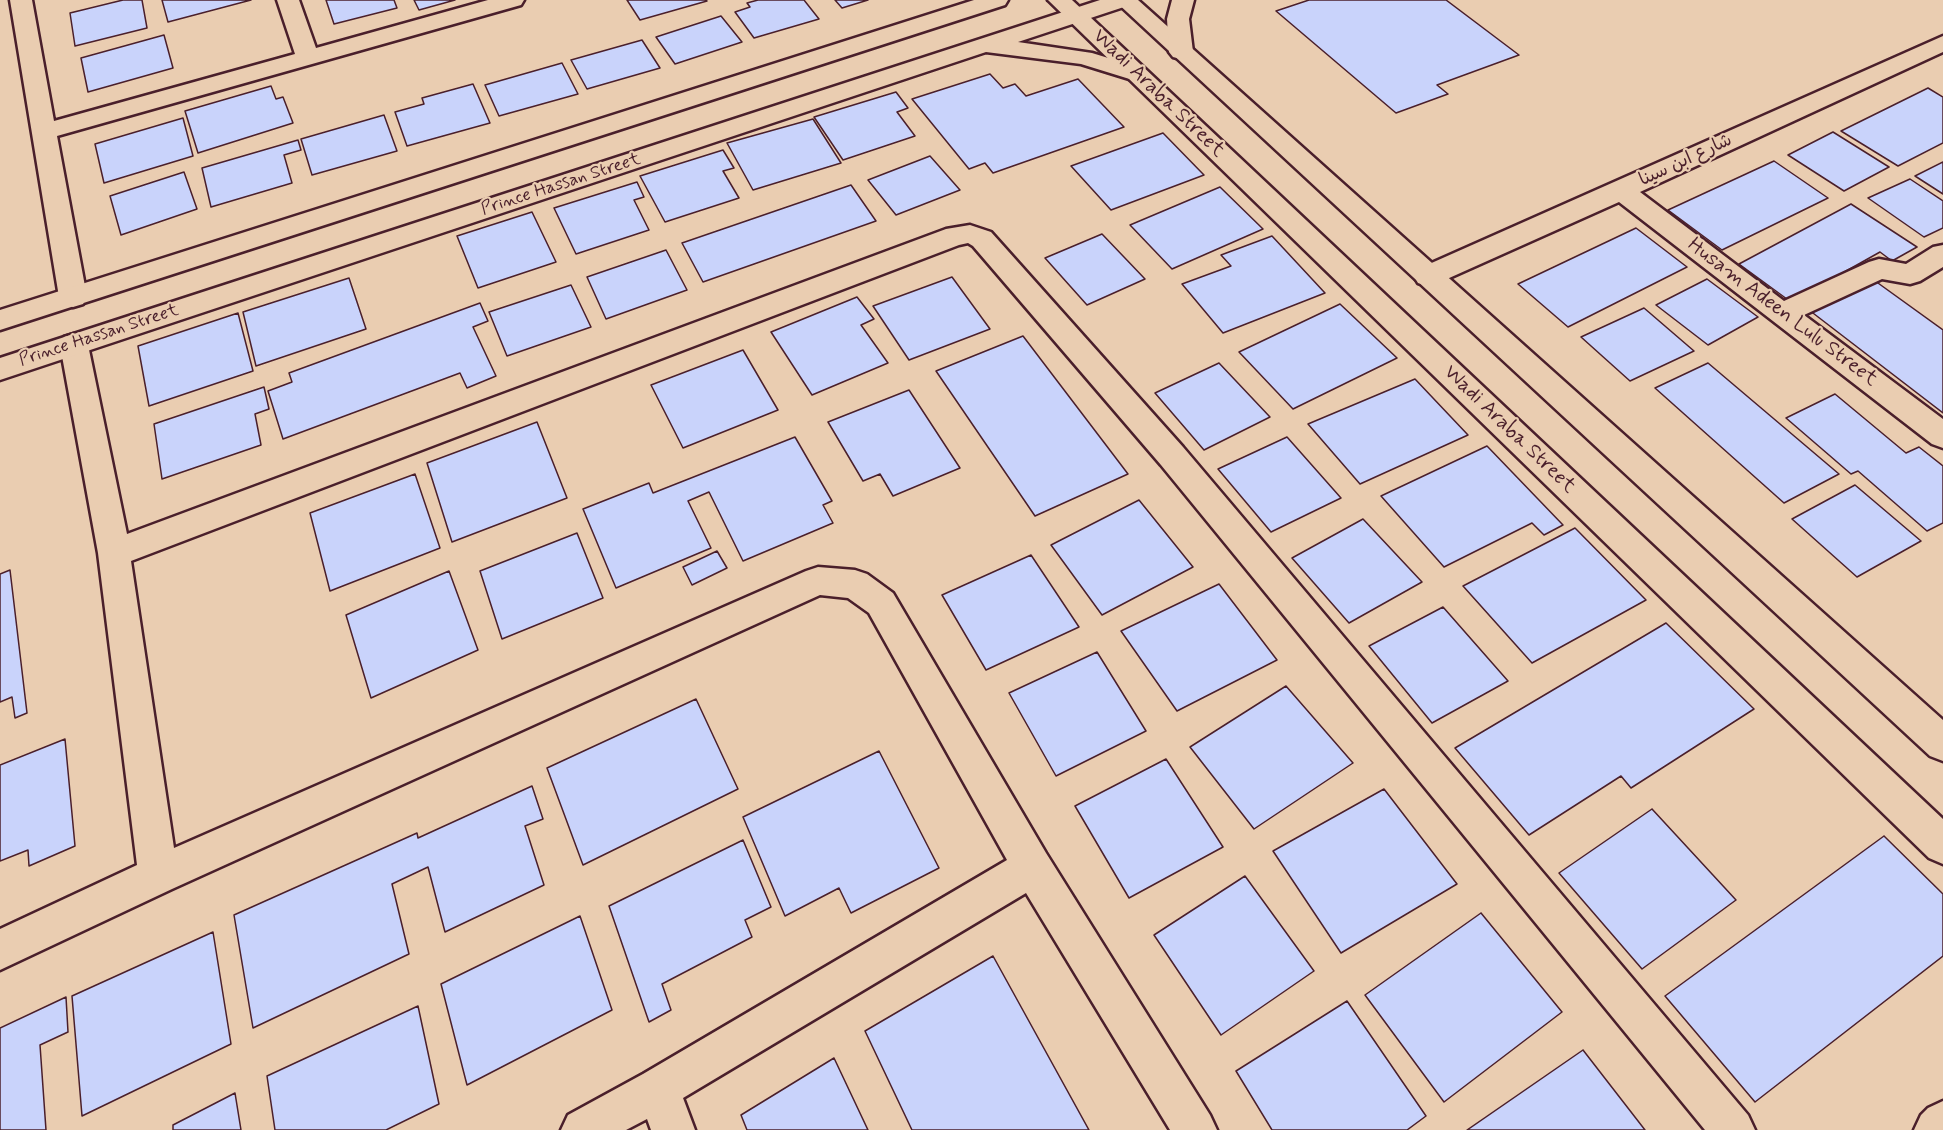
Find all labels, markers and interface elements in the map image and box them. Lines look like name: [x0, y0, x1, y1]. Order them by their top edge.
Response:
street label: Wadi Araba Street: [1087, 25, 1229, 163]
street label: شارع ابن سينا: [1636, 130, 1736, 192]
street label: Prince Hassan Street: [479, 149, 643, 221]
street label: Husam Adeen Lulu Street: [1682, 233, 1882, 393]
street label: Prince Hassan Street: [17, 300, 181, 372]
street label: Wadi Araba Street: [1438, 361, 1580, 499]

